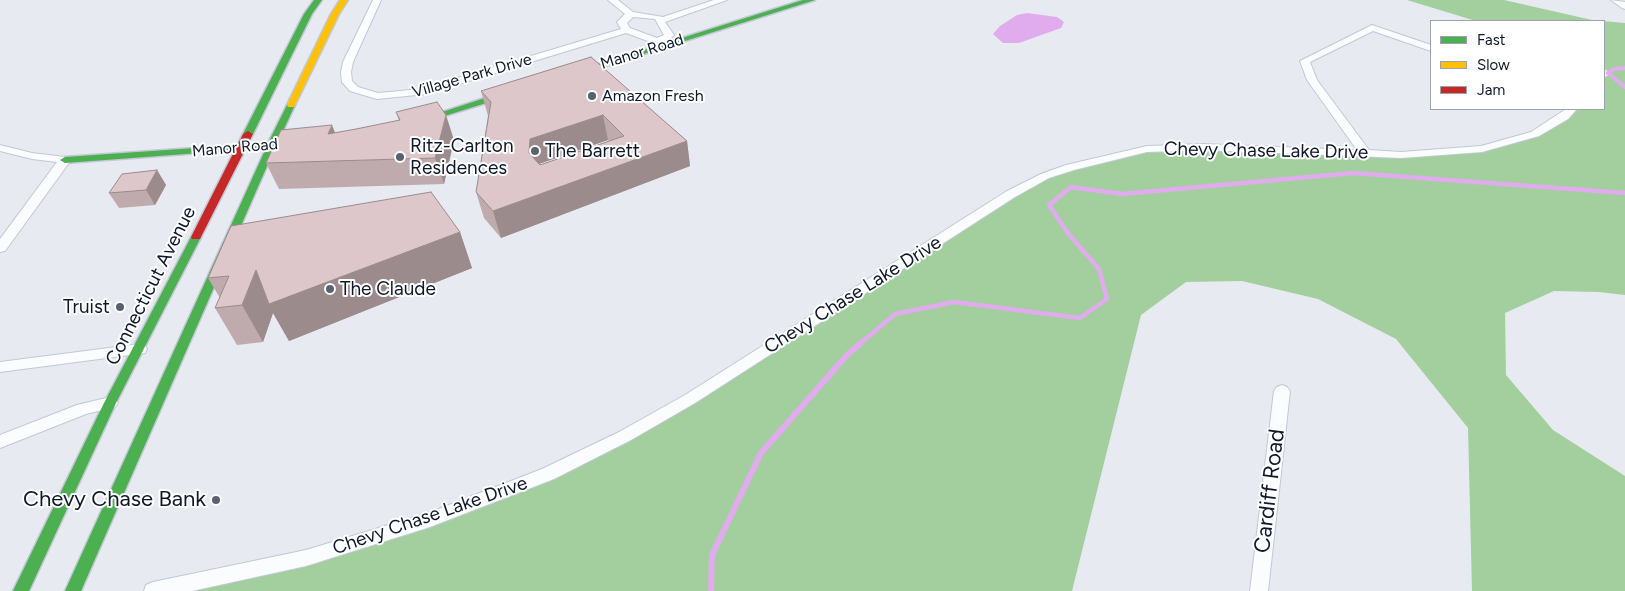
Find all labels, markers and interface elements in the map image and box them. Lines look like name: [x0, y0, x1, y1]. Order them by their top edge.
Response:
legend: [1430, 20, 1605, 110]
street label: Manor Road: [598, 30, 686, 74]
text: Fast: [1477, 31, 1505, 49]
street label: Village Park Drive: [410, 50, 534, 102]
text: Slow: [1477, 56, 1510, 74]
text: Jam: [1477, 81, 1505, 99]
place label: Amazon Fresh: [602, 86, 704, 106]
marker: Amazon Fresh: [586, 90, 598, 102]
street label: Manor Road: [191, 135, 279, 161]
place label: Ritz-Carlton Residences: [410, 135, 513, 179]
street label: Chevy Chase Lake Drive: [1164, 138, 1368, 164]
place label: The Barrett: [545, 140, 640, 162]
marker: The Barrett: [529, 145, 541, 157]
marker: Ritz-Carlton Residences: [394, 151, 406, 163]
street label: Connecticut Avenue: [101, 203, 201, 369]
street label: Chevy Chase Lake Drive: [760, 231, 946, 359]
place label: The Claude: [340, 278, 436, 300]
marker: The Claude: [324, 283, 336, 295]
place label: Truist: [63, 296, 110, 318]
marker: Truist: [114, 301, 126, 313]
street label: Cardiff Road: [1249, 427, 1291, 555]
street label: Chevy Chase Lake Drive: [330, 472, 530, 560]
place label: Chevy Chase Bank: [23, 487, 206, 513]
marker: Chevy Chase Bank: [210, 494, 222, 506]

